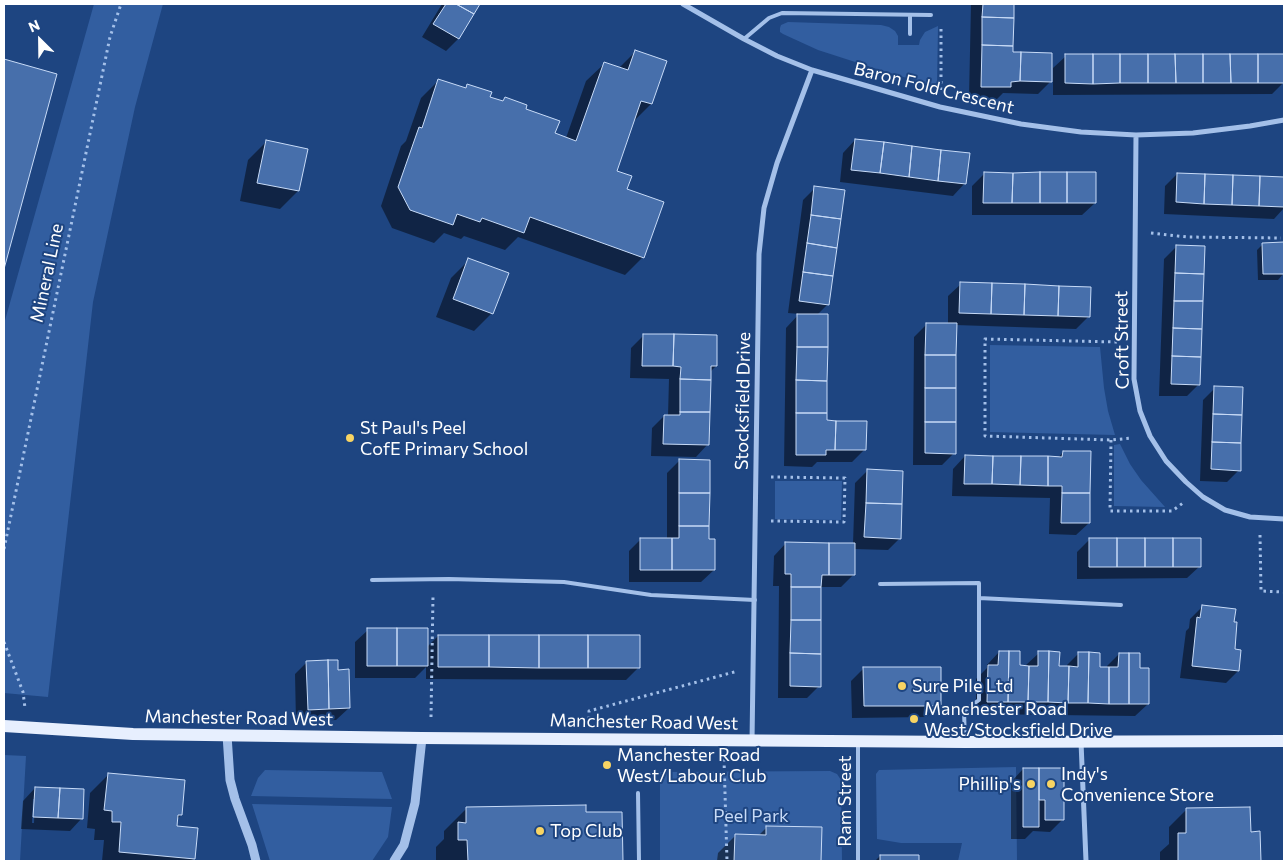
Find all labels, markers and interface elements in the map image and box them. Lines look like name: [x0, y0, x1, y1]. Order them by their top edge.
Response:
north arrow: [15, 15, 65, 65]
text: N: [26, 16, 42, 36]
street label: Baron Fold Crescent: [852, 58, 1016, 118]
street label: Mineral Line: [26, 221, 68, 325]
street label: Croft Street: [1110, 290, 1134, 390]
street label: Stocksfield Drive: [731, 332, 755, 470]
place label: St Paul's Peel CofE Primary School: [360, 417, 528, 459]
marker: St Paul's Peel CofE Primary School: [344, 432, 356, 444]
place label: Sure Pile Ltd: [912, 675, 1013, 697]
marker: Sure Pile Ltd: [896, 680, 908, 692]
place label: Manchester Road West/Stocksfield Drive: [924, 698, 1112, 741]
street label: Manchester Road West: [145, 706, 333, 730]
street label: Manchester Road West: [550, 710, 738, 734]
marker: Manchester Road West/Stocksfield Drive: [908, 713, 920, 725]
place label: Manchester Road West/Labour Club: [617, 744, 767, 786]
street label: Ram Street: [834, 755, 856, 847]
marker: Manchester Road West/Labour Club: [601, 759, 613, 771]
place label: Indy's Convenience Store: [1061, 763, 1214, 806]
place label: Phillip's: [959, 773, 1021, 795]
marker: Phillip's: [1025, 778, 1037, 790]
marker: Indy's Convenience Store: [1045, 778, 1057, 790]
park label: Peel Park: [713, 805, 789, 827]
place label: Top Club: [550, 820, 623, 842]
marker: Top Club: [534, 825, 546, 837]

